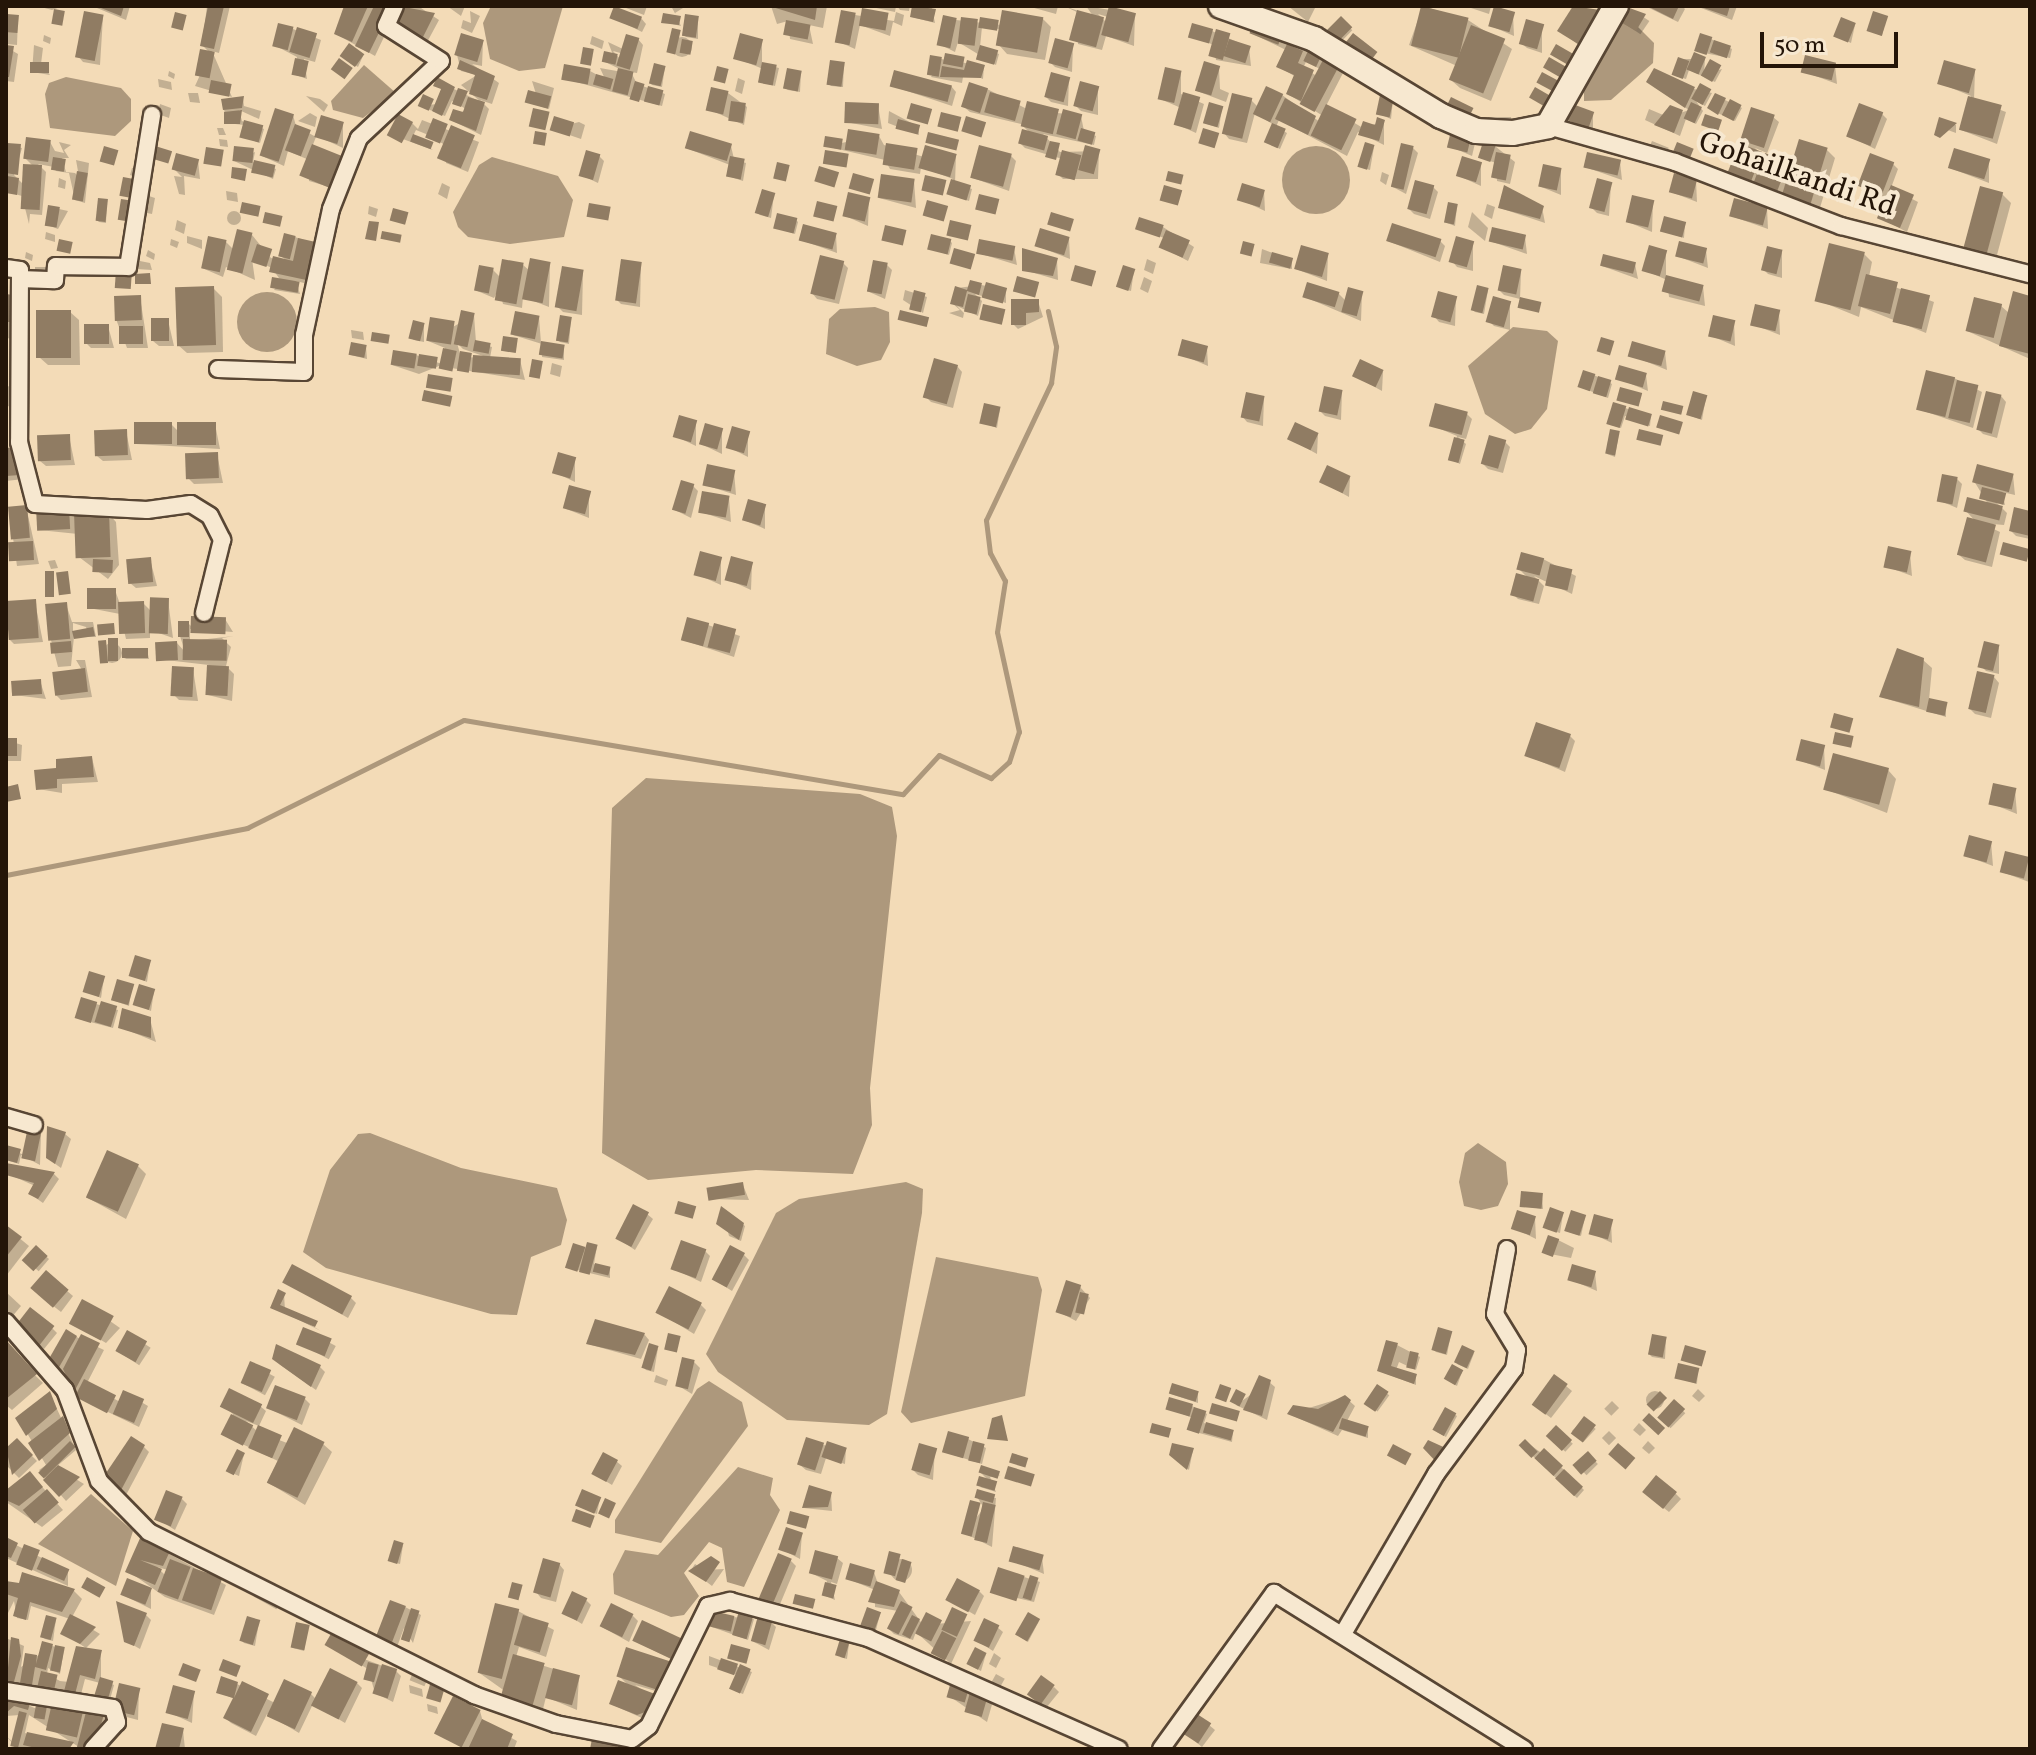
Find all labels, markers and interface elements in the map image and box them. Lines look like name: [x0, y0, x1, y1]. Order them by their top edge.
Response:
scale bar: [1764, 16, 1902, 66]
text: 50 m: [1774, 29, 1826, 63]
street label: Gohailkandi Rd: [1694, 124, 1900, 226]

